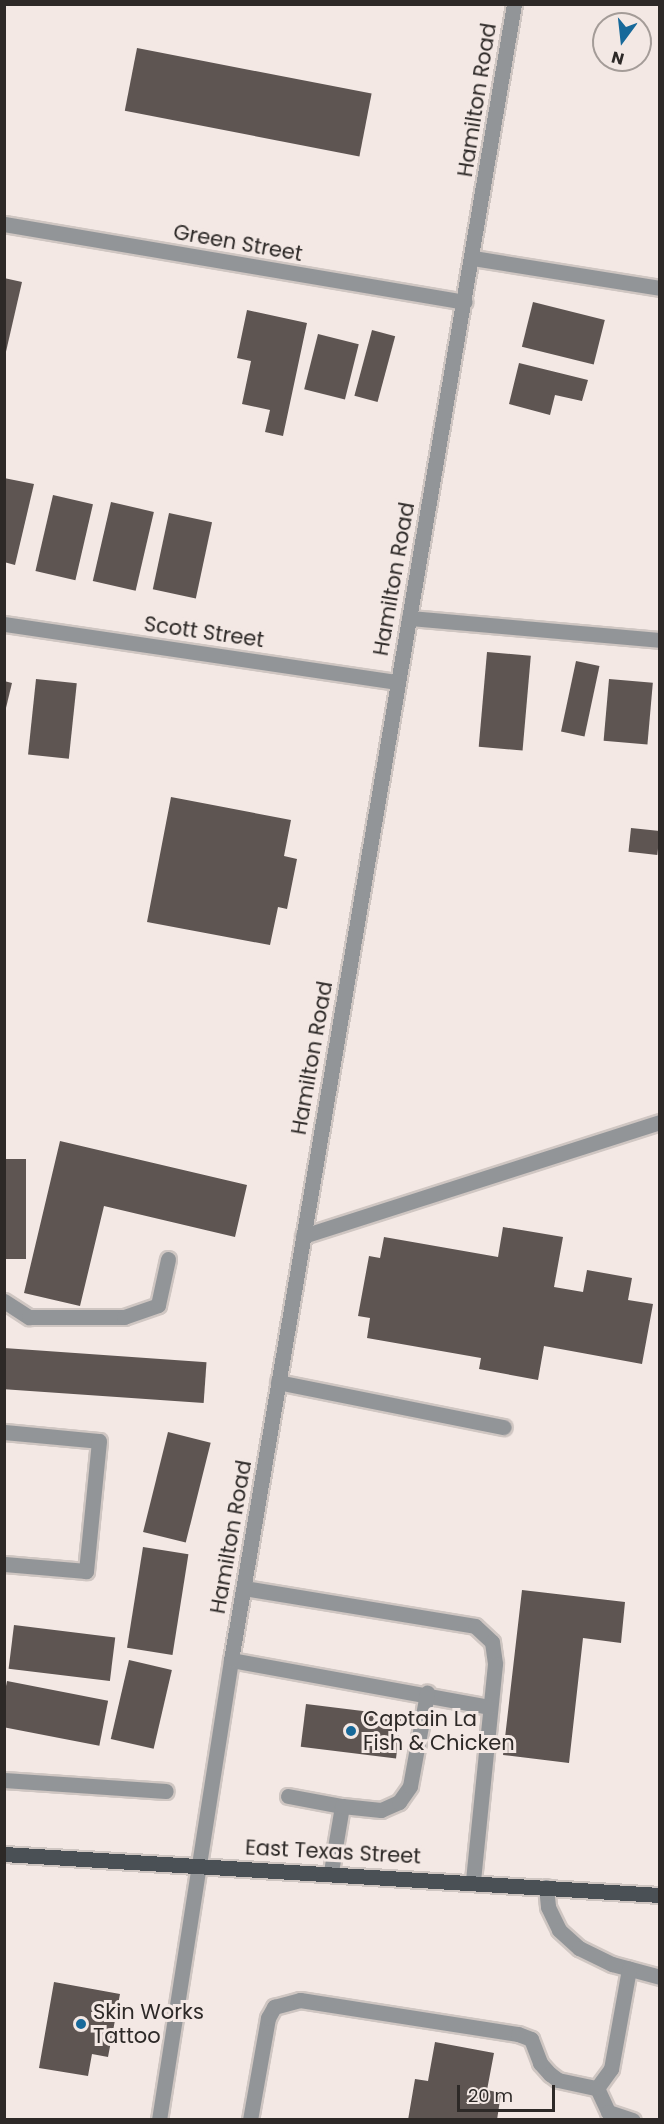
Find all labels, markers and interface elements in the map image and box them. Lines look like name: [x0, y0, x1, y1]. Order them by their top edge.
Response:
north arrow: [592, 12, 652, 72]
street label: Hamilton Road: [452, 21, 502, 179]
text: N: [609, 45, 627, 71]
street label: Green Street: [171, 219, 305, 267]
street label: Hamilton Road: [368, 500, 420, 658]
street label: Scott Street: [142, 611, 266, 653]
street label: Hamilton Road: [286, 979, 338, 1137]
street label: Hamilton Road: [205, 1458, 257, 1616]
place label: Captain La Fish & Chicken: [363, 1706, 515, 1756]
marker: Captain La Fish & Chicken: [344, 1724, 358, 1738]
street label: East Texas Street: [245, 1835, 421, 1869]
place label: Skin Works Tattoo: [93, 1999, 204, 2049]
marker: Skin Works Tattoo: [74, 2017, 88, 2031]
scale bar: [460, 2073, 558, 2111]
text: 20 m: [468, 2083, 513, 2108]

